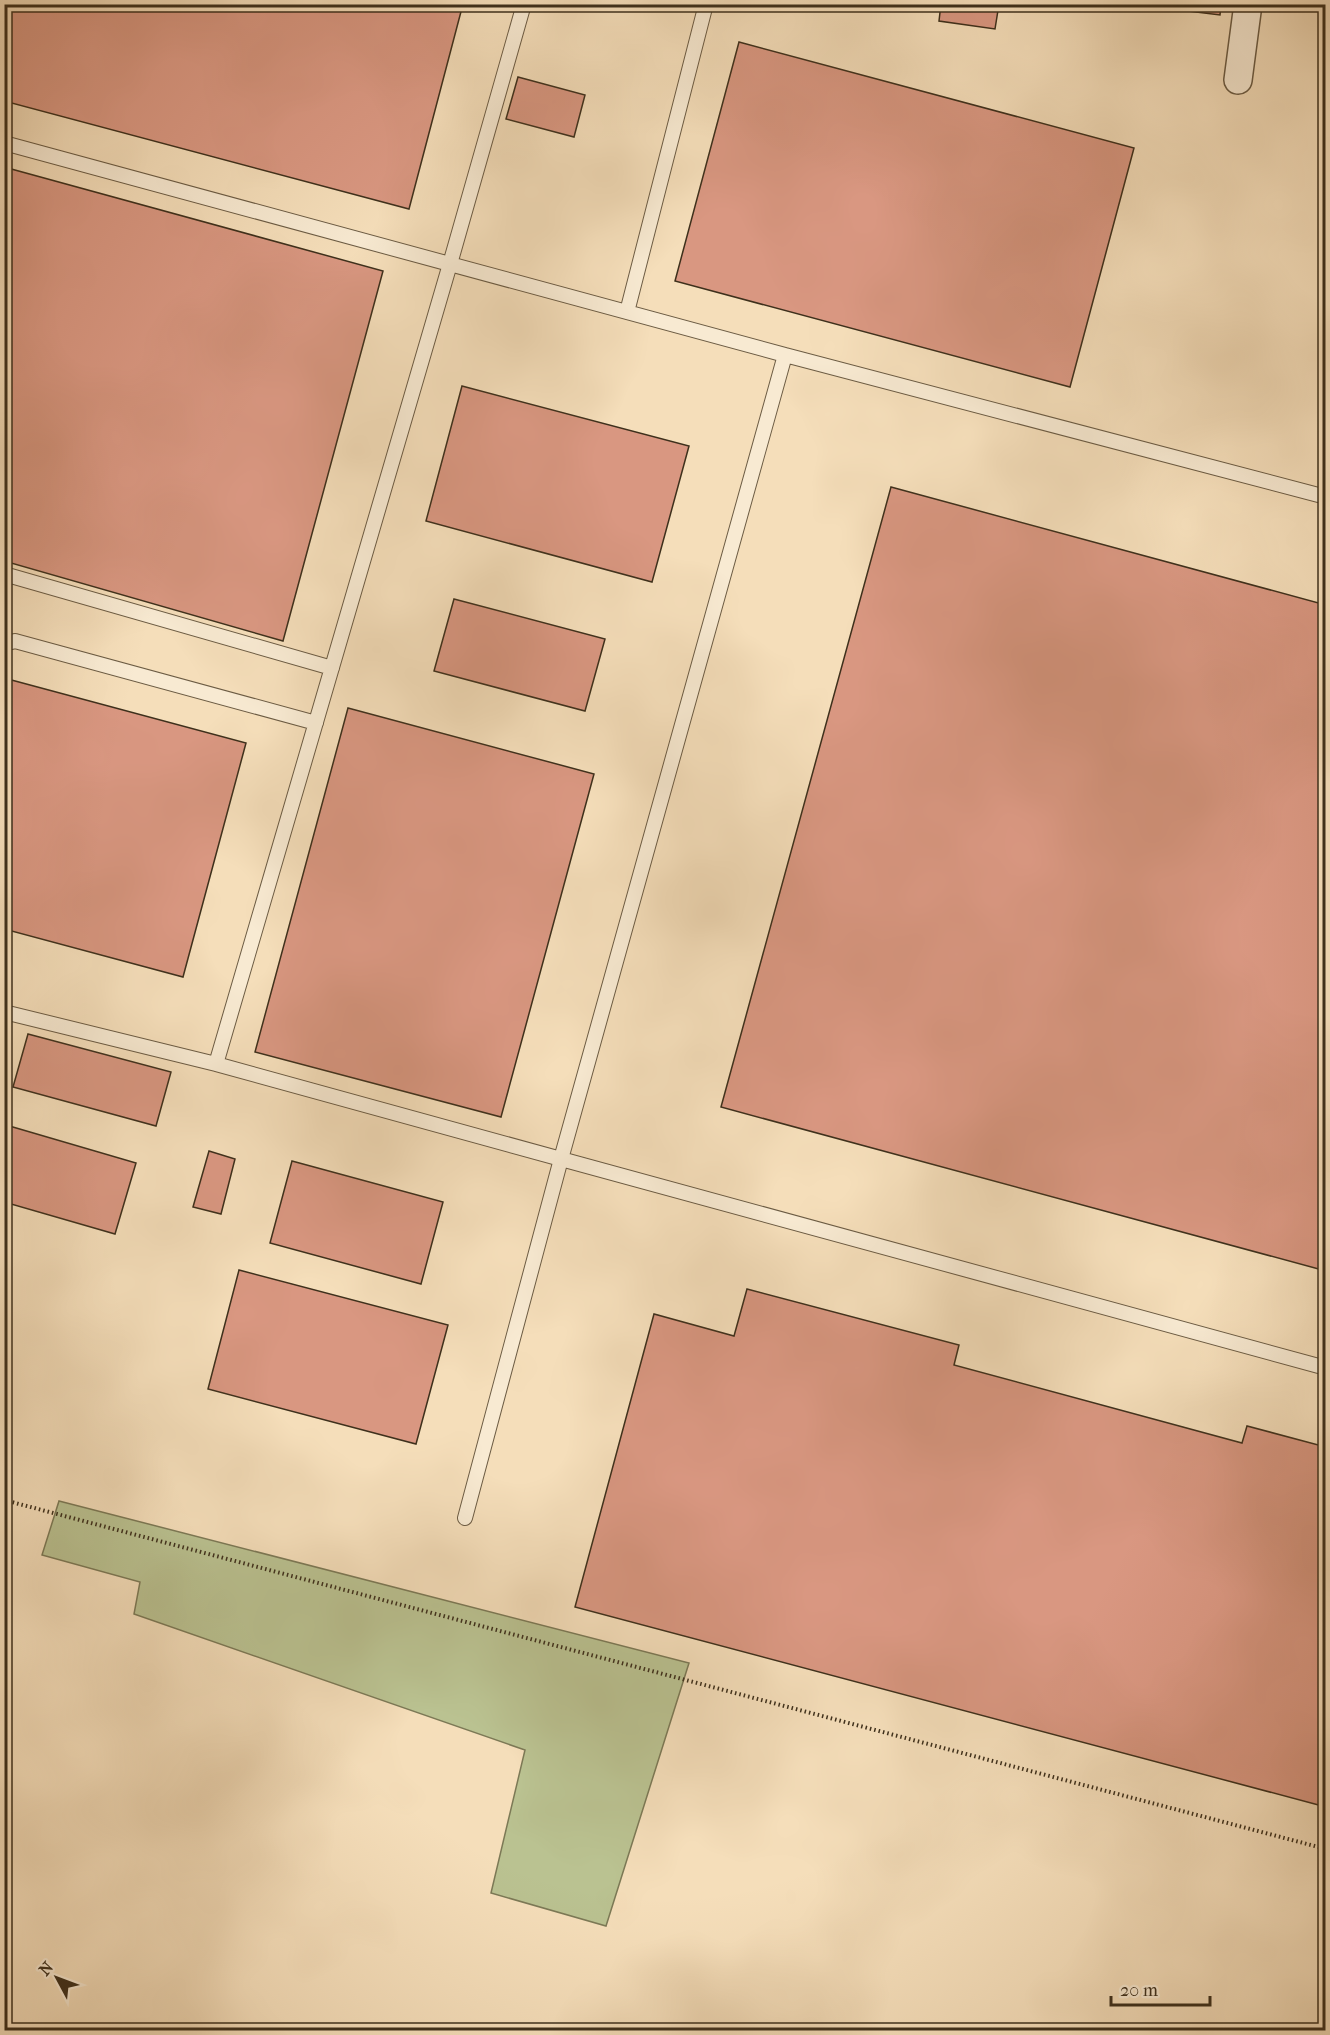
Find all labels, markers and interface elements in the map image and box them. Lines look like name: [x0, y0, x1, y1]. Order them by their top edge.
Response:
north arrow: [27, 1948, 87, 2008]
text: N: [35, 1957, 58, 1979]
scale bar: [1111, 1969, 1210, 2007]
text: 20 m: [1120, 1980, 1158, 2001]

